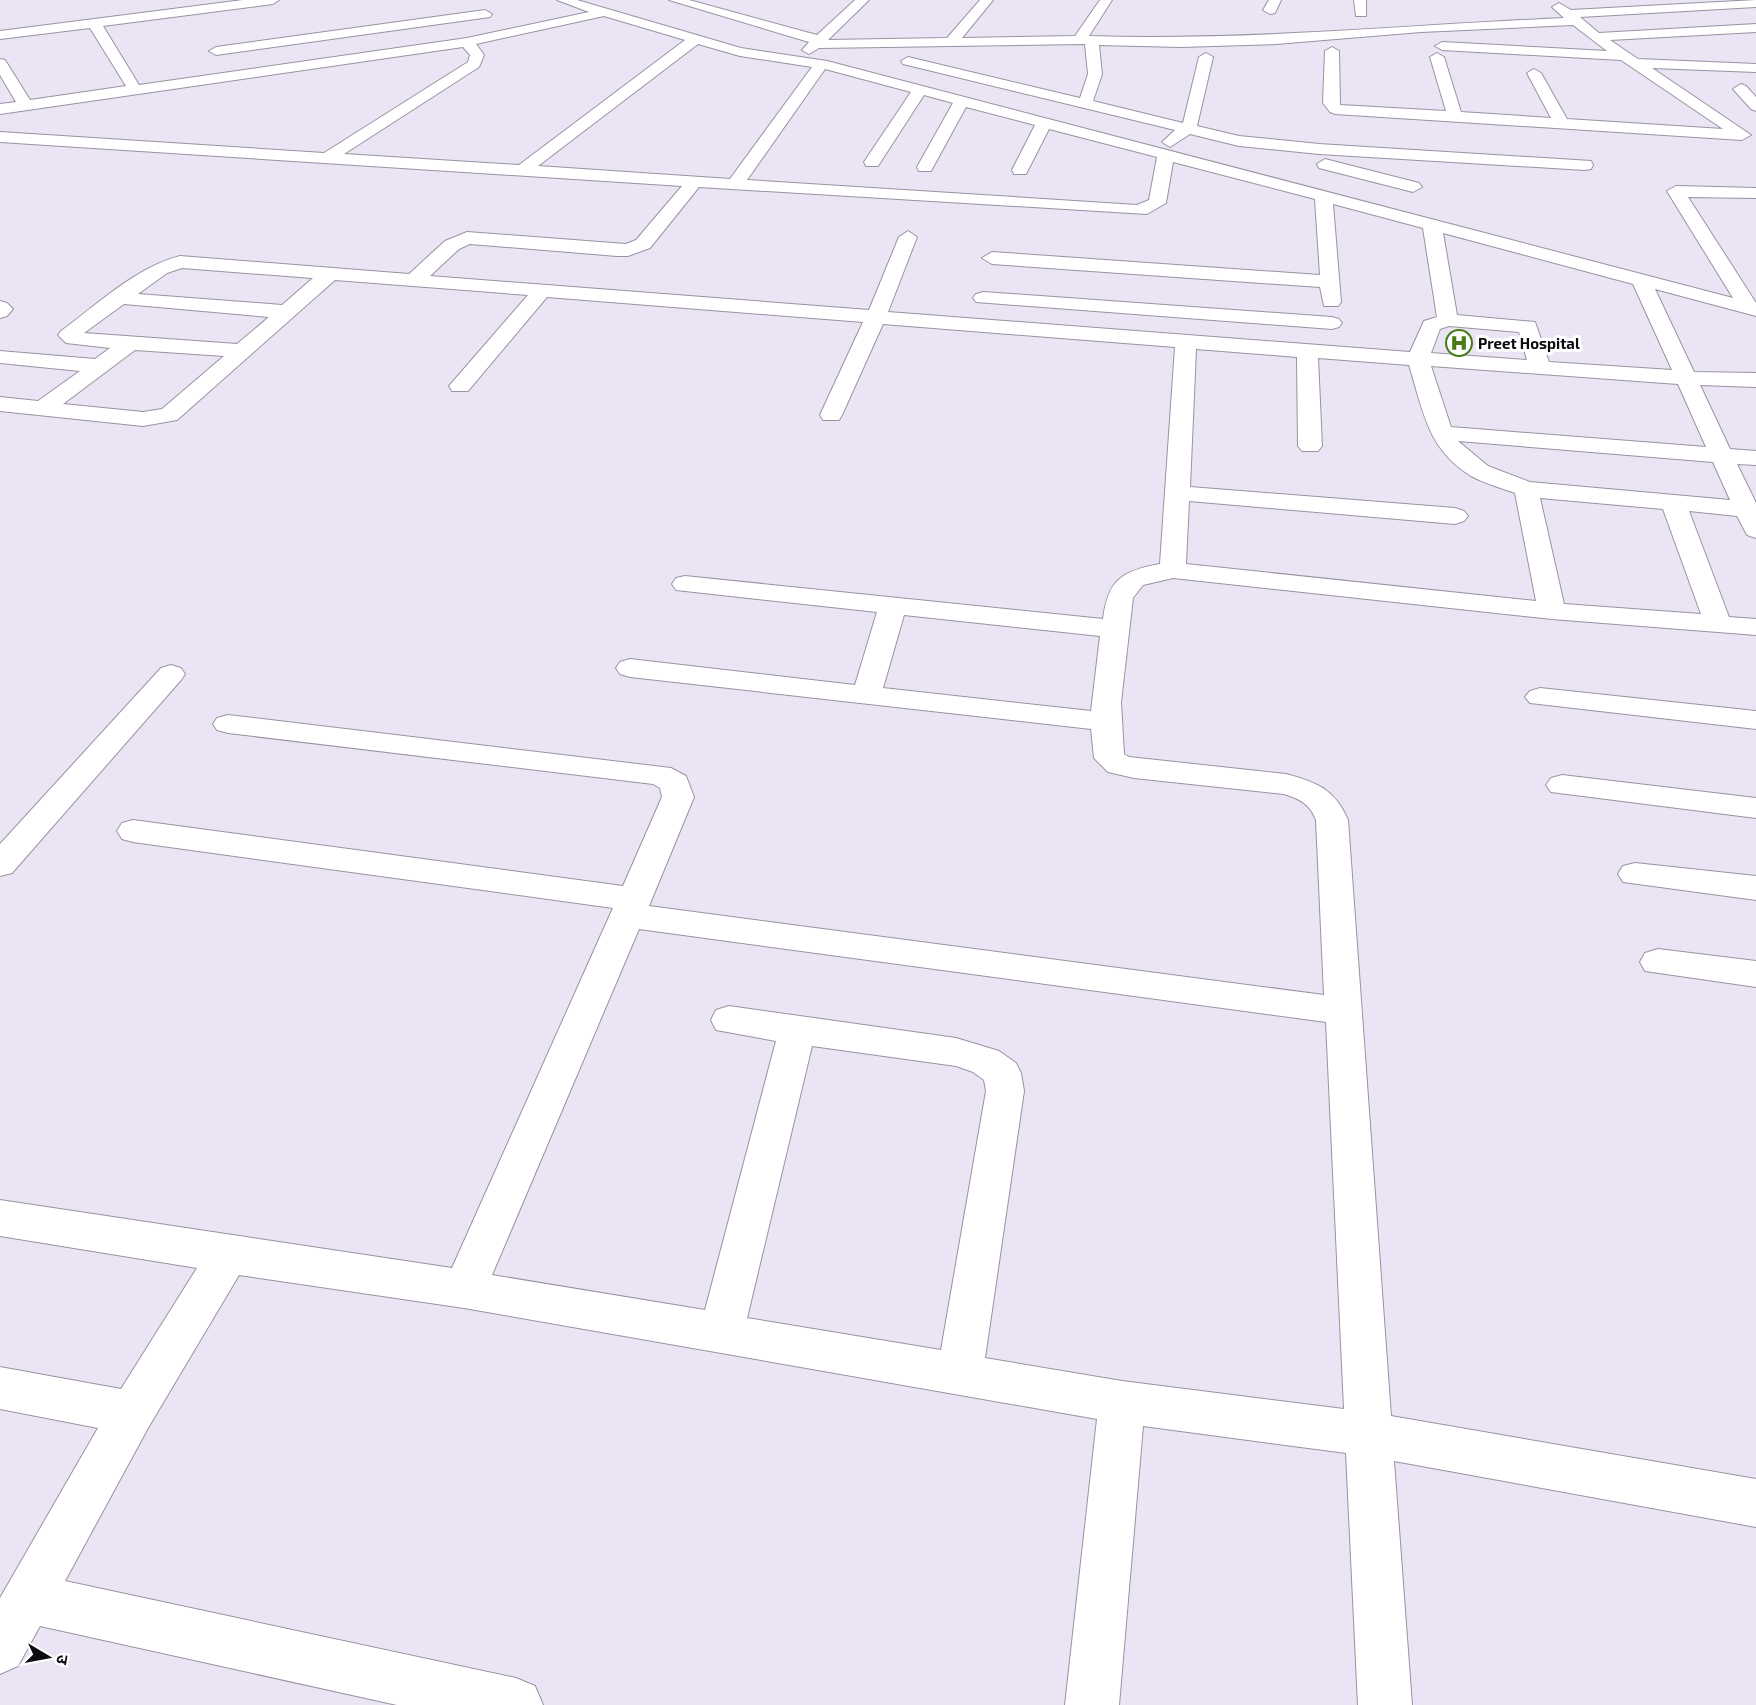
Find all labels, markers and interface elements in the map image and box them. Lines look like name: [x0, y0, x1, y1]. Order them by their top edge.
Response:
hospital icon: Preet Hospital: [1444, 328, 1474, 358]
place label: Preet Hospital: [1478, 334, 1580, 352]
north arrow: [18, 1627, 78, 1687]
text: उ: [53, 1653, 73, 1667]

